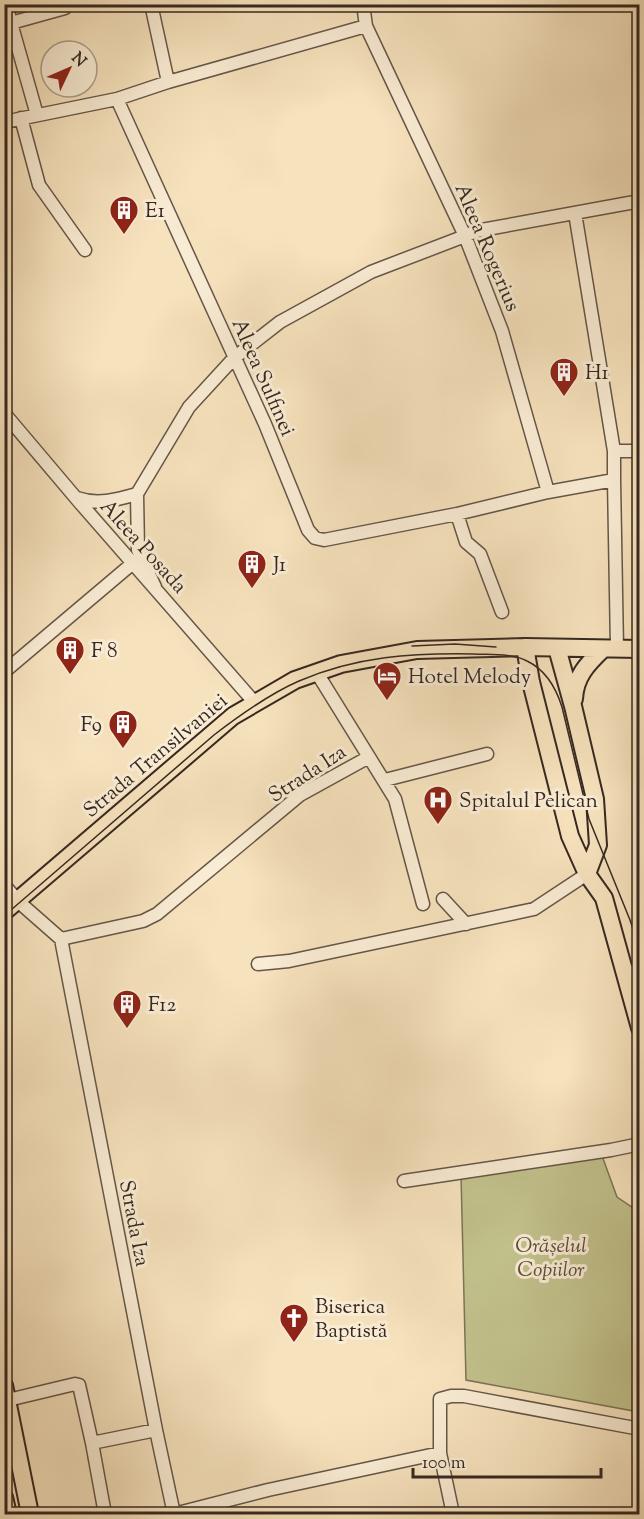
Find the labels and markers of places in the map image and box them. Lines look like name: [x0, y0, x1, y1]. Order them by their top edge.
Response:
building icon: E1: [108, 194, 140, 236]
place label: E1: [145, 197, 165, 227]
building icon: H1: [548, 356, 580, 398]
place label: H1: [585, 359, 609, 389]
building icon: J1: [236, 548, 268, 590]
place label: J1: [272, 551, 286, 581]
building icon: F 8: [54, 634, 86, 676]
place label: F 8: [91, 637, 118, 667]
hotel icon: Hotel Melody: [371, 660, 403, 702]
place label: Hotel Melody: [408, 663, 532, 693]
building icon: F9: [107, 708, 139, 750]
place label: F9: [80, 711, 102, 741]
hospital icon: Spitalul Pelican: [422, 784, 454, 826]
place label: Spitalul Pelican: [459, 787, 598, 817]
building icon: F12: [111, 988, 143, 1030]
place label: F12: [148, 991, 176, 1021]
place label: Biserica Baptistă: [315, 1293, 388, 1347]
church icon: Biserica Baptistă: [278, 1302, 310, 1344]

